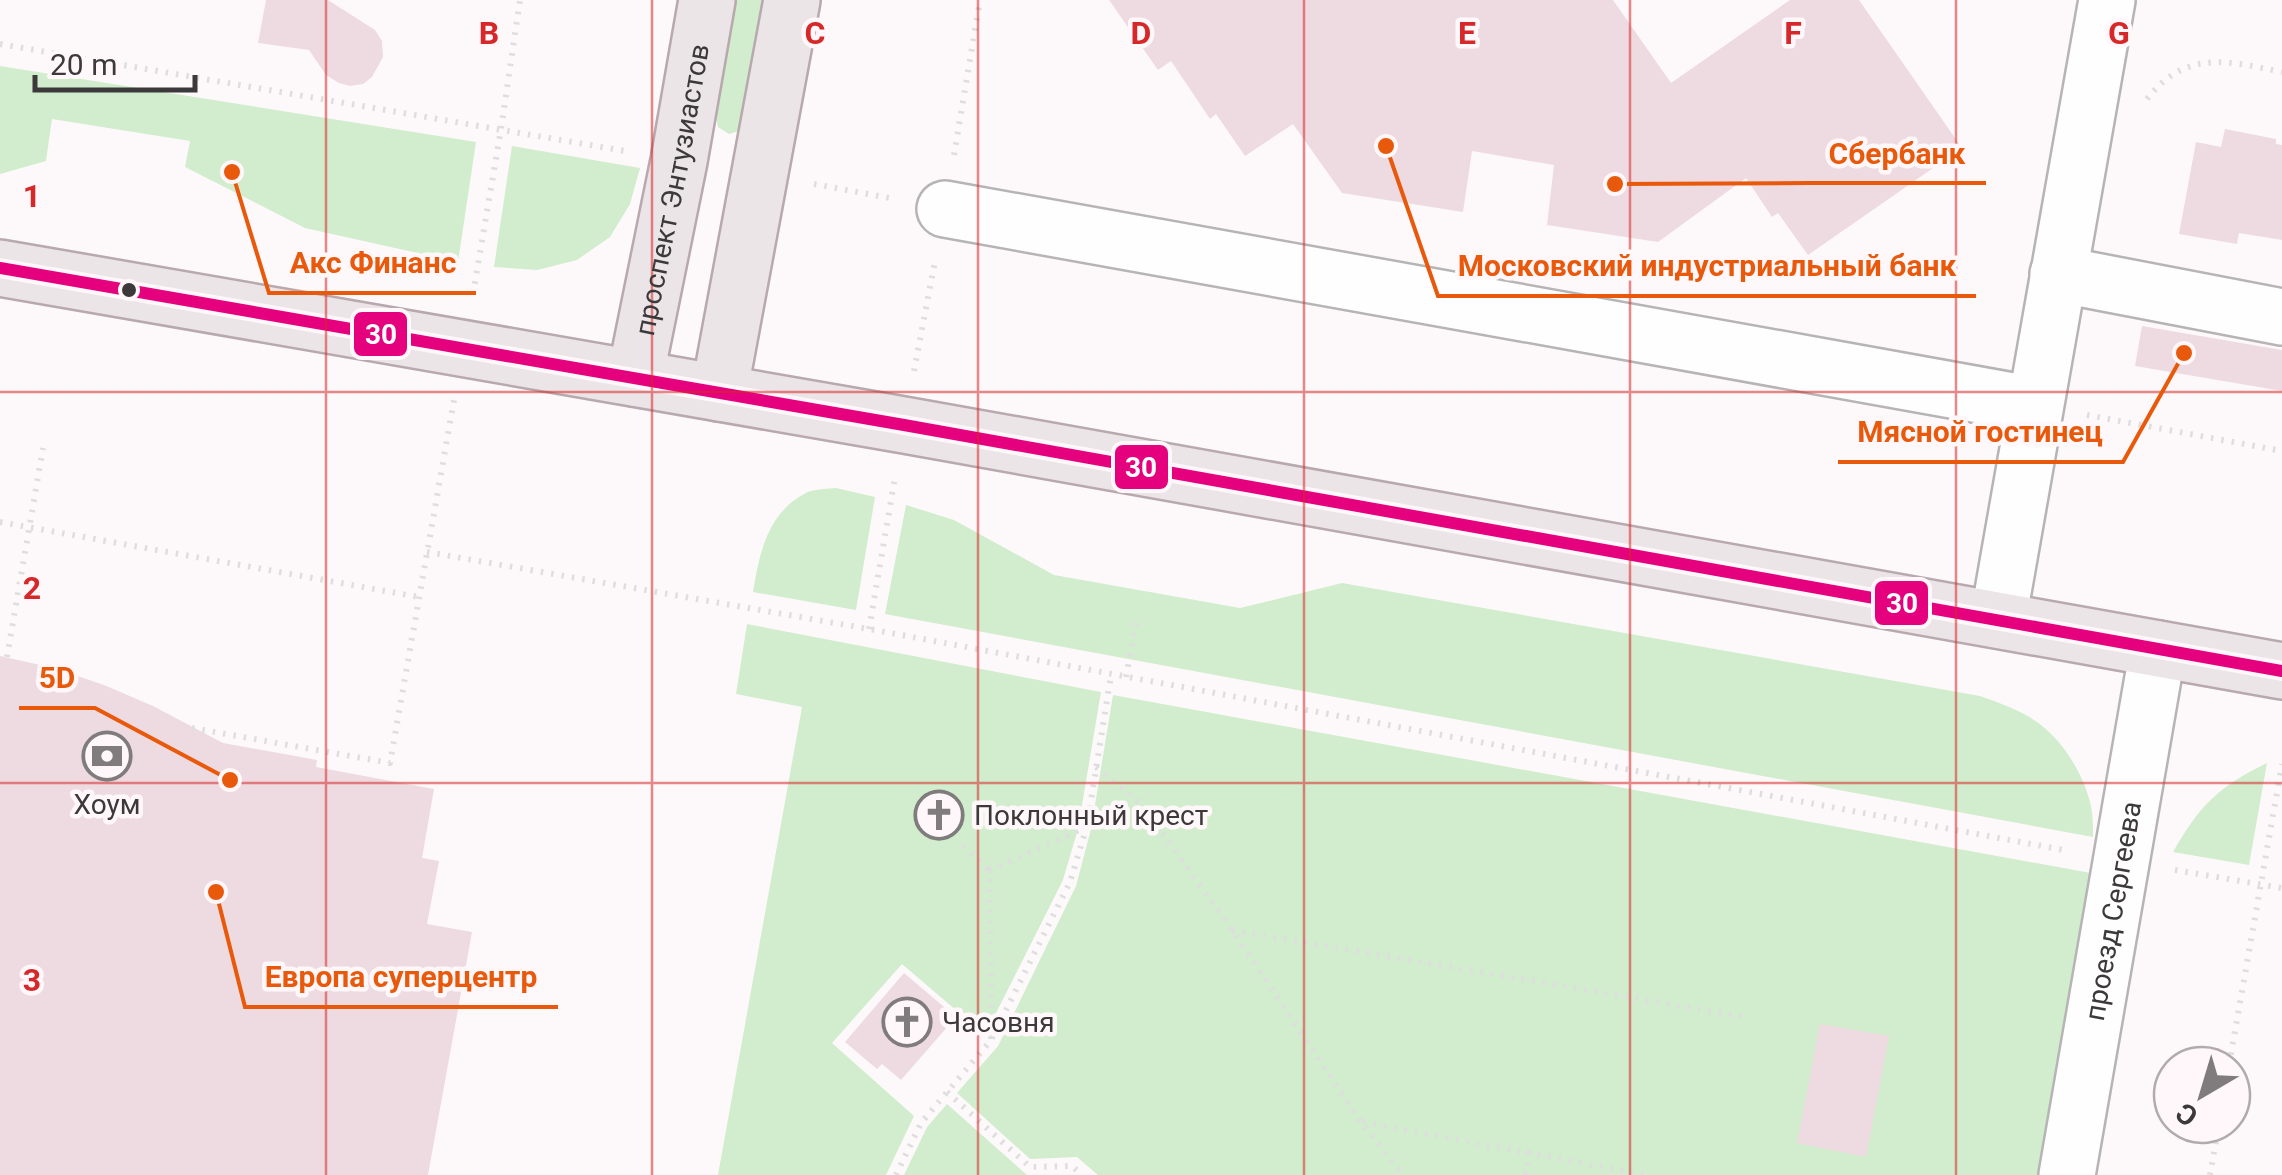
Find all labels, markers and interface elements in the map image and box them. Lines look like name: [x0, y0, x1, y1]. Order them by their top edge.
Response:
text: B: [479, 14, 499, 52]
text: C: [805, 14, 825, 52]
text: D: [1131, 14, 1151, 52]
text: E: [1458, 14, 1476, 52]
text: F: [1784, 14, 1802, 52]
text: G: [2108, 14, 2130, 52]
scale bar: [35, 30, 195, 92]
street label: проспект Энтузиастов: [628, 41, 716, 338]
text: 20 m: [50, 47, 117, 82]
callout: Сбербанк: [1809, 123, 1986, 183]
text: Сбербанк: [1829, 136, 1966, 171]
text: 1: [23, 177, 41, 215]
callout: Акс Финанс: [269, 233, 476, 293]
callout: Московский индустриальный банк: [1438, 236, 1976, 296]
text: Акс Финанс: [290, 245, 456, 280]
text: Московский индустриальный банк: [1458, 248, 1956, 283]
unlabelled marker: [119, 280, 139, 300]
line badge: 30: [352, 310, 409, 358]
text: 30: [365, 318, 397, 351]
callout: Мясной гостинец: [1838, 402, 2123, 462]
text: Мясной гостинец: [1857, 414, 2103, 449]
line badge: 30: [1113, 443, 1170, 491]
text: 30: [1125, 451, 1157, 484]
text: 2: [23, 569, 41, 607]
line badge: 30: [1873, 579, 1930, 627]
text: 30: [1886, 587, 1918, 620]
callout: 5D: [19, 648, 95, 708]
text: 5D: [39, 660, 75, 695]
bank icon: Хоум: [81, 730, 133, 782]
place label: Хоум: [73, 788, 141, 821]
church icon: Поклонный крест: [913, 789, 965, 841]
place label: Поклонный крест: [974, 799, 1208, 832]
street label: проезд Сергеева: [2078, 799, 2148, 1023]
callout: Европа суперцентр: [245, 947, 558, 1007]
text: Европа суперцентр: [265, 959, 537, 994]
text: 3: [23, 961, 41, 999]
church icon: Часовня: [881, 996, 933, 1048]
place label: Часовня: [942, 1006, 1055, 1039]
north arrow: [2152, 1045, 2252, 1145]
text: С: [2170, 1096, 2204, 1133]

